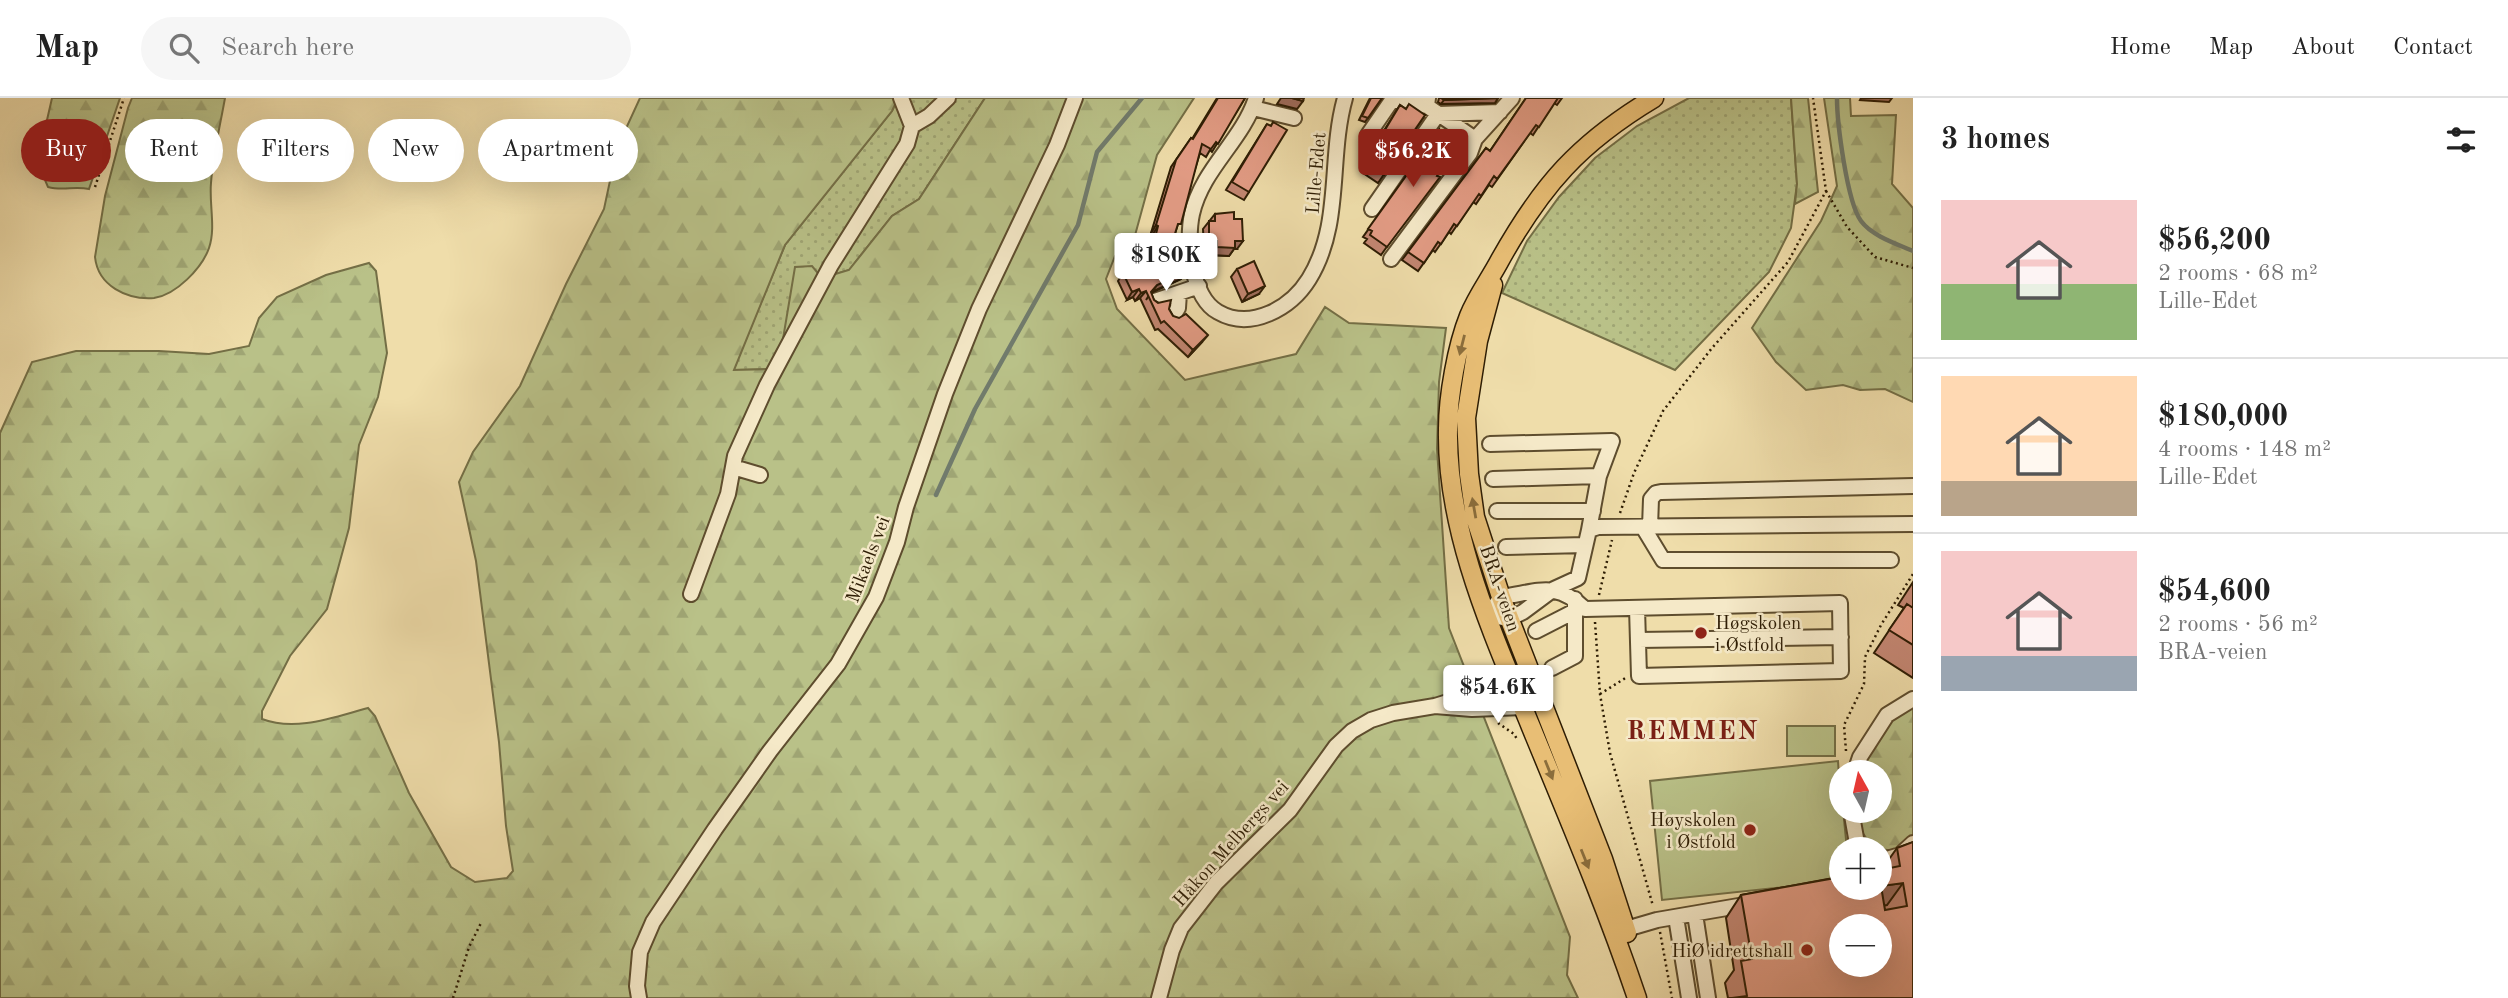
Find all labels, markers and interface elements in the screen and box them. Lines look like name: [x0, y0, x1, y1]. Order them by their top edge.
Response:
search box: [141, 17, 631, 80]
icon: search: [165, 29, 203, 67]
text: Map: [35, 32, 99, 65]
text: Search here: [221, 35, 354, 61]
text: Home: [2110, 36, 2171, 60]
text: Map: [2209, 36, 2253, 60]
text: About: [2291, 36, 2355, 60]
text: Contact: [2393, 36, 2473, 60]
chip: Buy: [21, 119, 111, 182]
chip: Rent: [125, 119, 223, 182]
chip: Filters: [237, 119, 354, 182]
chip: New: [368, 119, 464, 182]
chip: Apartment: [478, 119, 638, 182]
icon: filters: [2442, 121, 2480, 159]
text: 3 homes: [1941, 125, 2050, 155]
pin: $56.2K: [1356, 130, 1470, 189]
street label: Lille-Edet: [1304, 131, 1331, 215]
text: $56.2K: [1374, 140, 1452, 163]
text: $56,200: [2158, 226, 2271, 256]
icon: home: [1997, 228, 2081, 312]
pin: $180K: [1117, 234, 1215, 293]
text: $180K: [1130, 244, 1202, 267]
text: 2 rooms · 68 m²: [2158, 262, 2318, 285]
text: Lille-Edet: [2158, 290, 2258, 313]
one-way arrow: [1456, 334, 1467, 356]
text: $180,000: [2158, 402, 2288, 432]
icon: home: [1997, 404, 2081, 488]
text: 4 rooms · 148 m²: [2158, 438, 2331, 461]
text: Lille-Edet: [2158, 466, 2258, 489]
one-way arrow: [1468, 497, 1479, 519]
street label: Mikaels vei: [844, 514, 894, 606]
street label: BRA-veien: [1475, 543, 1522, 635]
text: $54,600: [2158, 577, 2271, 607]
icon: home: [1997, 579, 2081, 663]
text: 2 rooms · 56 m²: [2158, 613, 2318, 636]
place label: Høgskolen i Østfold: [1715, 615, 1801, 656]
marker: Høgskolen i Østfold: [1693, 625, 1709, 641]
text: BRA-veien: [2158, 641, 2267, 664]
pin: $54.6K: [1441, 666, 1555, 725]
text: $54.6K: [1459, 676, 1537, 699]
district label: REMMEN: [1626, 719, 1760, 745]
one-way arrow: [1543, 759, 1554, 780]
north arrow: [1829, 760, 1892, 822]
map controls: [1829, 760, 1892, 977]
street label: Håkon Melbergs vei: [1171, 778, 1293, 911]
place label: Høyskolen i Østfold: [1650, 812, 1736, 853]
marker: Høyskolen i Østfold: [1742, 822, 1758, 838]
button: +: [1829, 837, 1892, 900]
one-way arrow: [1580, 848, 1591, 869]
button: −: [1829, 914, 1892, 977]
marker: HiØ idrettshall: [1799, 942, 1815, 958]
place label: HiØ idrettshall: [1671, 943, 1793, 962]

